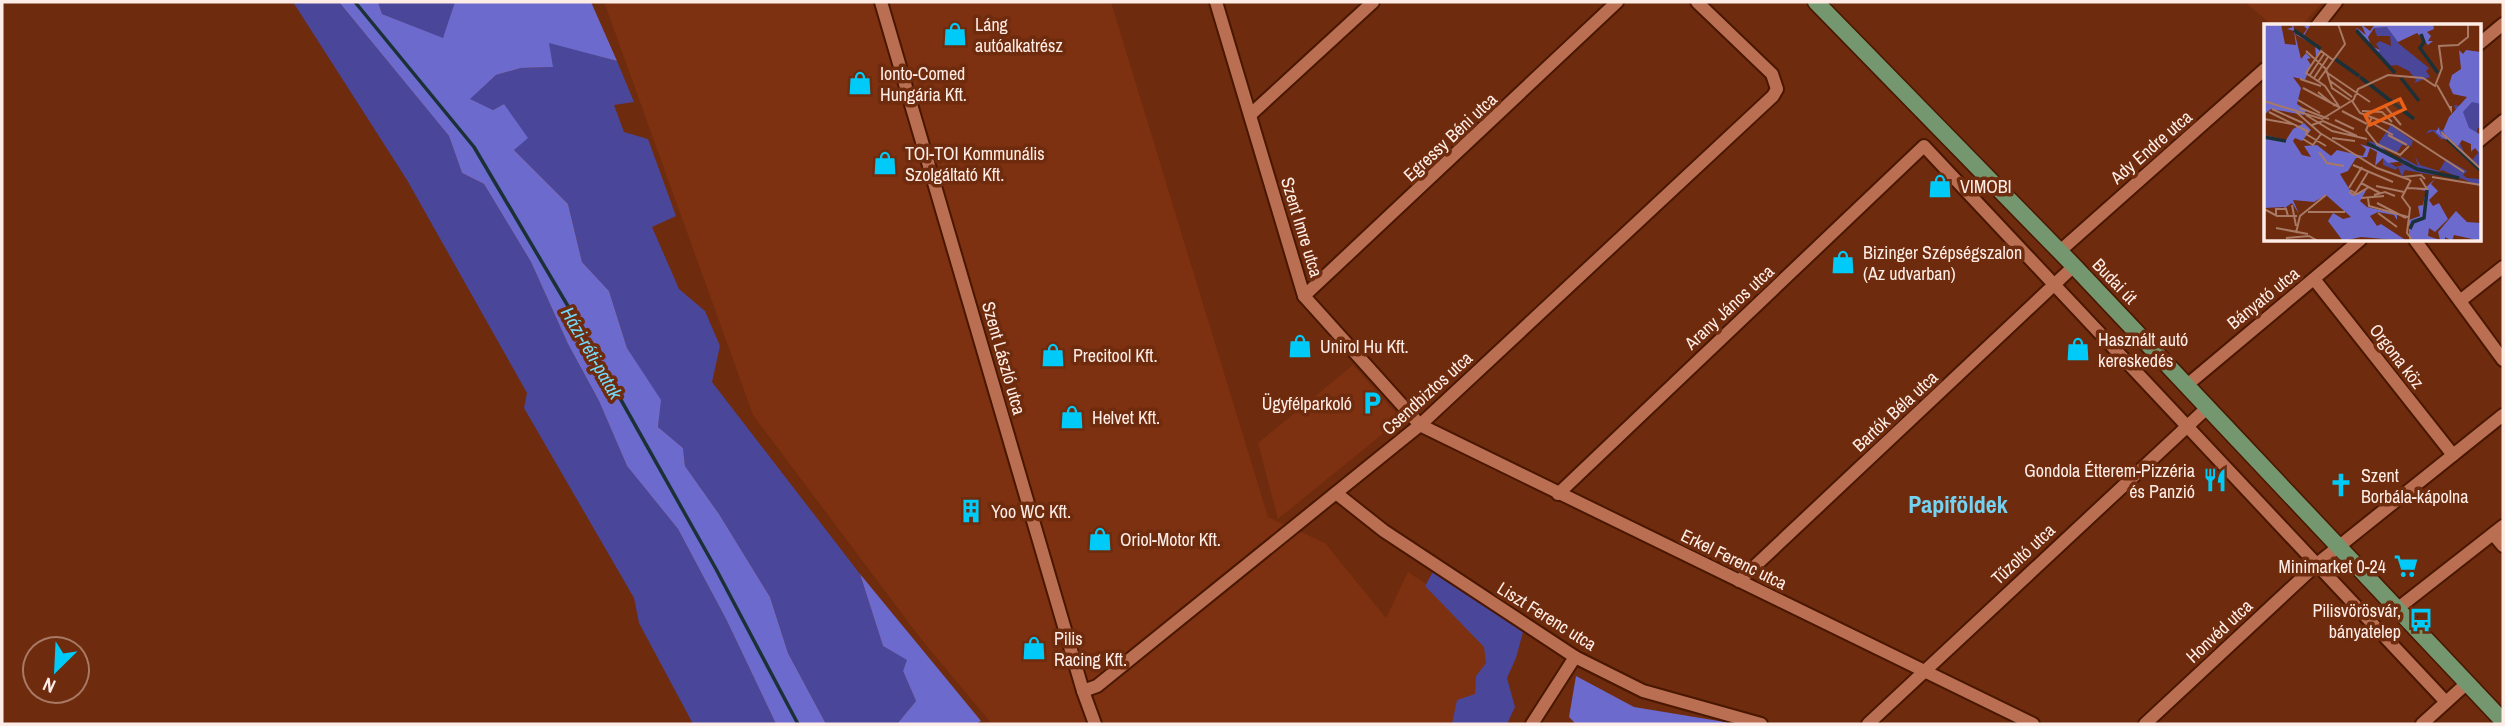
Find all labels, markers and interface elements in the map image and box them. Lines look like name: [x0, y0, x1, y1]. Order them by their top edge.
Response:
place label: Láng autóalkatrész: [975, 12, 1063, 58]
shop icon: Láng autóalkatrész: [941, 20, 969, 48]
inset map: [2264, 24, 2480, 242]
place label: Ionto-Comed Hungária Kft.: [880, 61, 967, 107]
shop icon: Ionto-Comed Hungária Kft.: [846, 69, 874, 97]
street label: Egressy Béni utca: [1398, 87, 1502, 187]
street label: Ady Endre utca: [2104, 104, 2197, 190]
place label: TOI-TOI Kommunális Szolgáltató Kft.: [905, 141, 1045, 187]
shop icon: TOI-TOI Kommunális Szolgáltató Kft.: [871, 149, 899, 177]
shop icon: VIMOBI: [1926, 172, 1954, 200]
street label: Szent Imre utca: [1275, 174, 1329, 280]
place label: VIMOBI: [1960, 174, 2012, 199]
place label: Bizinger Szépségszalon (Az udvarban): [1863, 240, 2022, 286]
shop icon: Bizinger Szépségszalon (Az udvarban): [1829, 248, 1857, 276]
street label: Budai út: [2087, 253, 2143, 309]
street label: Arany János utca: [1678, 259, 1779, 356]
street label: Bányató utca: [2222, 261, 2304, 335]
street label: Szent László utca: [976, 299, 1032, 417]
water label: Házi-réti-patak: [555, 302, 630, 405]
street label: Orgona köz: [2364, 318, 2430, 394]
place label: Használt autó kereskedés: [2098, 327, 2188, 373]
shop icon: Unirol Hu Kft.: [1286, 332, 1314, 360]
place label: Unirol Hu Kft.: [1320, 334, 1409, 359]
shop icon: Használt autó kereskedés: [2064, 335, 2092, 363]
shop icon: Precitool Kft.: [1039, 341, 1067, 369]
place label: Precitool Kft.: [1073, 343, 1158, 368]
street label: Csendbiztos utca: [1376, 346, 1478, 440]
street label: Bartók Béla utca: [1847, 365, 1943, 457]
parking icon: Ügyfélparkoló: [1358, 389, 1386, 417]
place label: Ügyfélparkoló: [1262, 391, 1352, 416]
shop icon: Helvet Kft.: [1058, 403, 1086, 431]
place label: Helvet Kft.: [1092, 405, 1160, 430]
place label: Gondola Étterem-Pizzéria és Panzió: [2024, 458, 2195, 504]
place label: Szent Borbála-kápolna: [2361, 463, 2468, 509]
restaurant icon: Gondola Étterem-Pizzéria és Panzió: [2201, 466, 2229, 494]
church icon: Szent Borbála-kápolna: [2327, 471, 2355, 499]
district label: Papiföldek: [1908, 488, 2008, 520]
building icon: Yoo WC Kft.: [957, 497, 985, 525]
place label: Yoo WC Kft.: [991, 499, 1071, 524]
street label: Tűzoltó utca: [1986, 518, 2060, 590]
street label: Erkel Ferenc utca: [1677, 523, 1791, 595]
shop icon: Oriol-Motor Kft.: [1086, 525, 1114, 553]
place label: Oriol-Motor Kft.: [1120, 527, 1221, 552]
supermarket icon: Minimarket 0-24: [2392, 552, 2420, 580]
place label: Minimarket 0-24: [2279, 554, 2386, 579]
street label: Liszt Ferenc utca: [1493, 576, 1601, 656]
street label: Honvéd utca: [2180, 594, 2258, 668]
place label: Pilisvörösvár, bányatelep: [2312, 598, 2401, 644]
bus stop icon: Pilisvörösvár, bányatelep: [2407, 606, 2435, 634]
place label: Pilis Racing Kft.: [1054, 626, 1127, 672]
shop icon: Pilis Racing Kft.: [1020, 634, 1048, 662]
north arrow: [21, 635, 91, 705]
text: N: [39, 671, 60, 700]

